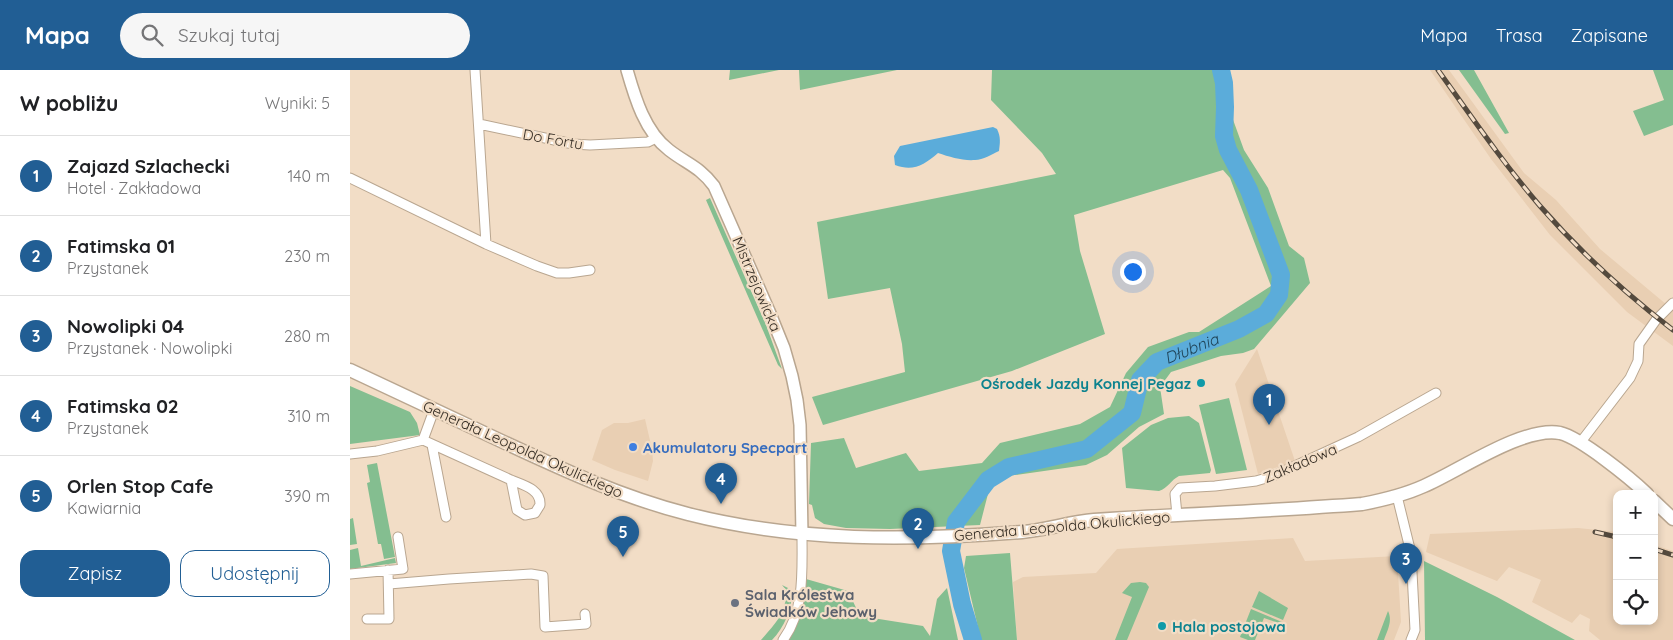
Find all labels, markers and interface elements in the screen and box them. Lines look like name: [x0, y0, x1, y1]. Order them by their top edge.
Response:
search box: [120, 13, 470, 58]
text: Mapa: [25, 20, 90, 50]
icon: search: [138, 21, 166, 49]
text: Szukaj tutaj: [178, 23, 281, 47]
text: Mapa: [1420, 24, 1468, 47]
text: Trasa: [1496, 24, 1543, 47]
text: Zapisane: [1571, 24, 1648, 47]
text: W pobliżu: [20, 90, 118, 116]
text: Wyniki: 5: [265, 93, 330, 113]
street label: Do Fortu: [521, 124, 585, 154]
text: Zajazd Szlachecki: [67, 154, 230, 178]
text: 1: [33, 166, 39, 186]
text: 140 m: [287, 166, 330, 186]
text: Hotel · Zakładowa: [67, 178, 201, 198]
text: Fatimska 01: [67, 234, 175, 258]
street label: Mistrzejowicka: [728, 234, 786, 334]
text: 2: [31, 246, 41, 266]
text: 230 m: [284, 246, 330, 266]
text: Przystanek: [67, 258, 149, 278]
your location: [1120, 259, 1146, 285]
text: Nowolipki 04: [67, 314, 184, 338]
text: 3: [32, 326, 40, 346]
text: 280 m: [284, 326, 330, 346]
water label: Dłubnia: [1161, 328, 1222, 368]
text: Przystanek · Nowolipki: [67, 338, 232, 358]
place label: Ośrodek Jazdy Konnej Pegaz: [981, 374, 1191, 393]
marker: Ośrodek Jazdy Konnej Pegaz: [1195, 377, 1207, 389]
pin: 1: [1253, 384, 1285, 425]
text: Fatimska 02: [67, 394, 179, 418]
street label: Generała Leopolda Okulickiego: [420, 396, 626, 502]
text: 4: [31, 406, 41, 426]
text: 310 m: [287, 406, 330, 426]
text: Przystanek: [67, 418, 149, 438]
place label: Akumulatory Specpart: [643, 438, 807, 457]
street label: Zakładowa: [1260, 439, 1340, 487]
marker: Akumulatory Specpart: [627, 441, 639, 453]
pin: 4: [705, 463, 737, 504]
text: Orlen Stop Cafe: [67, 474, 213, 498]
text: 5: [31, 486, 41, 506]
text: 390 m: [284, 486, 330, 506]
map controls: [1613, 490, 1658, 625]
button: +: [1613, 490, 1658, 535]
text: Kawiarnia: [67, 498, 141, 518]
street label: Generała Leopolda Okulickiego: [953, 507, 1171, 545]
pin: 2: [902, 508, 934, 549]
pin: 5: [607, 516, 639, 557]
button: −: [1613, 535, 1658, 580]
pin: 3: [1390, 543, 1422, 584]
button: Zapisz: [20, 550, 170, 597]
button: Udostępnij: [180, 550, 330, 597]
button: locate: [1613, 580, 1658, 625]
place label: Sala Królestwa Świadków Jehowy: [745, 585, 877, 621]
marker: Sala Królestwa Świadków Jehowy: [729, 597, 741, 609]
place label: Hala postojowa: [1172, 617, 1286, 636]
marker: Hala postojowa: [1156, 620, 1168, 632]

